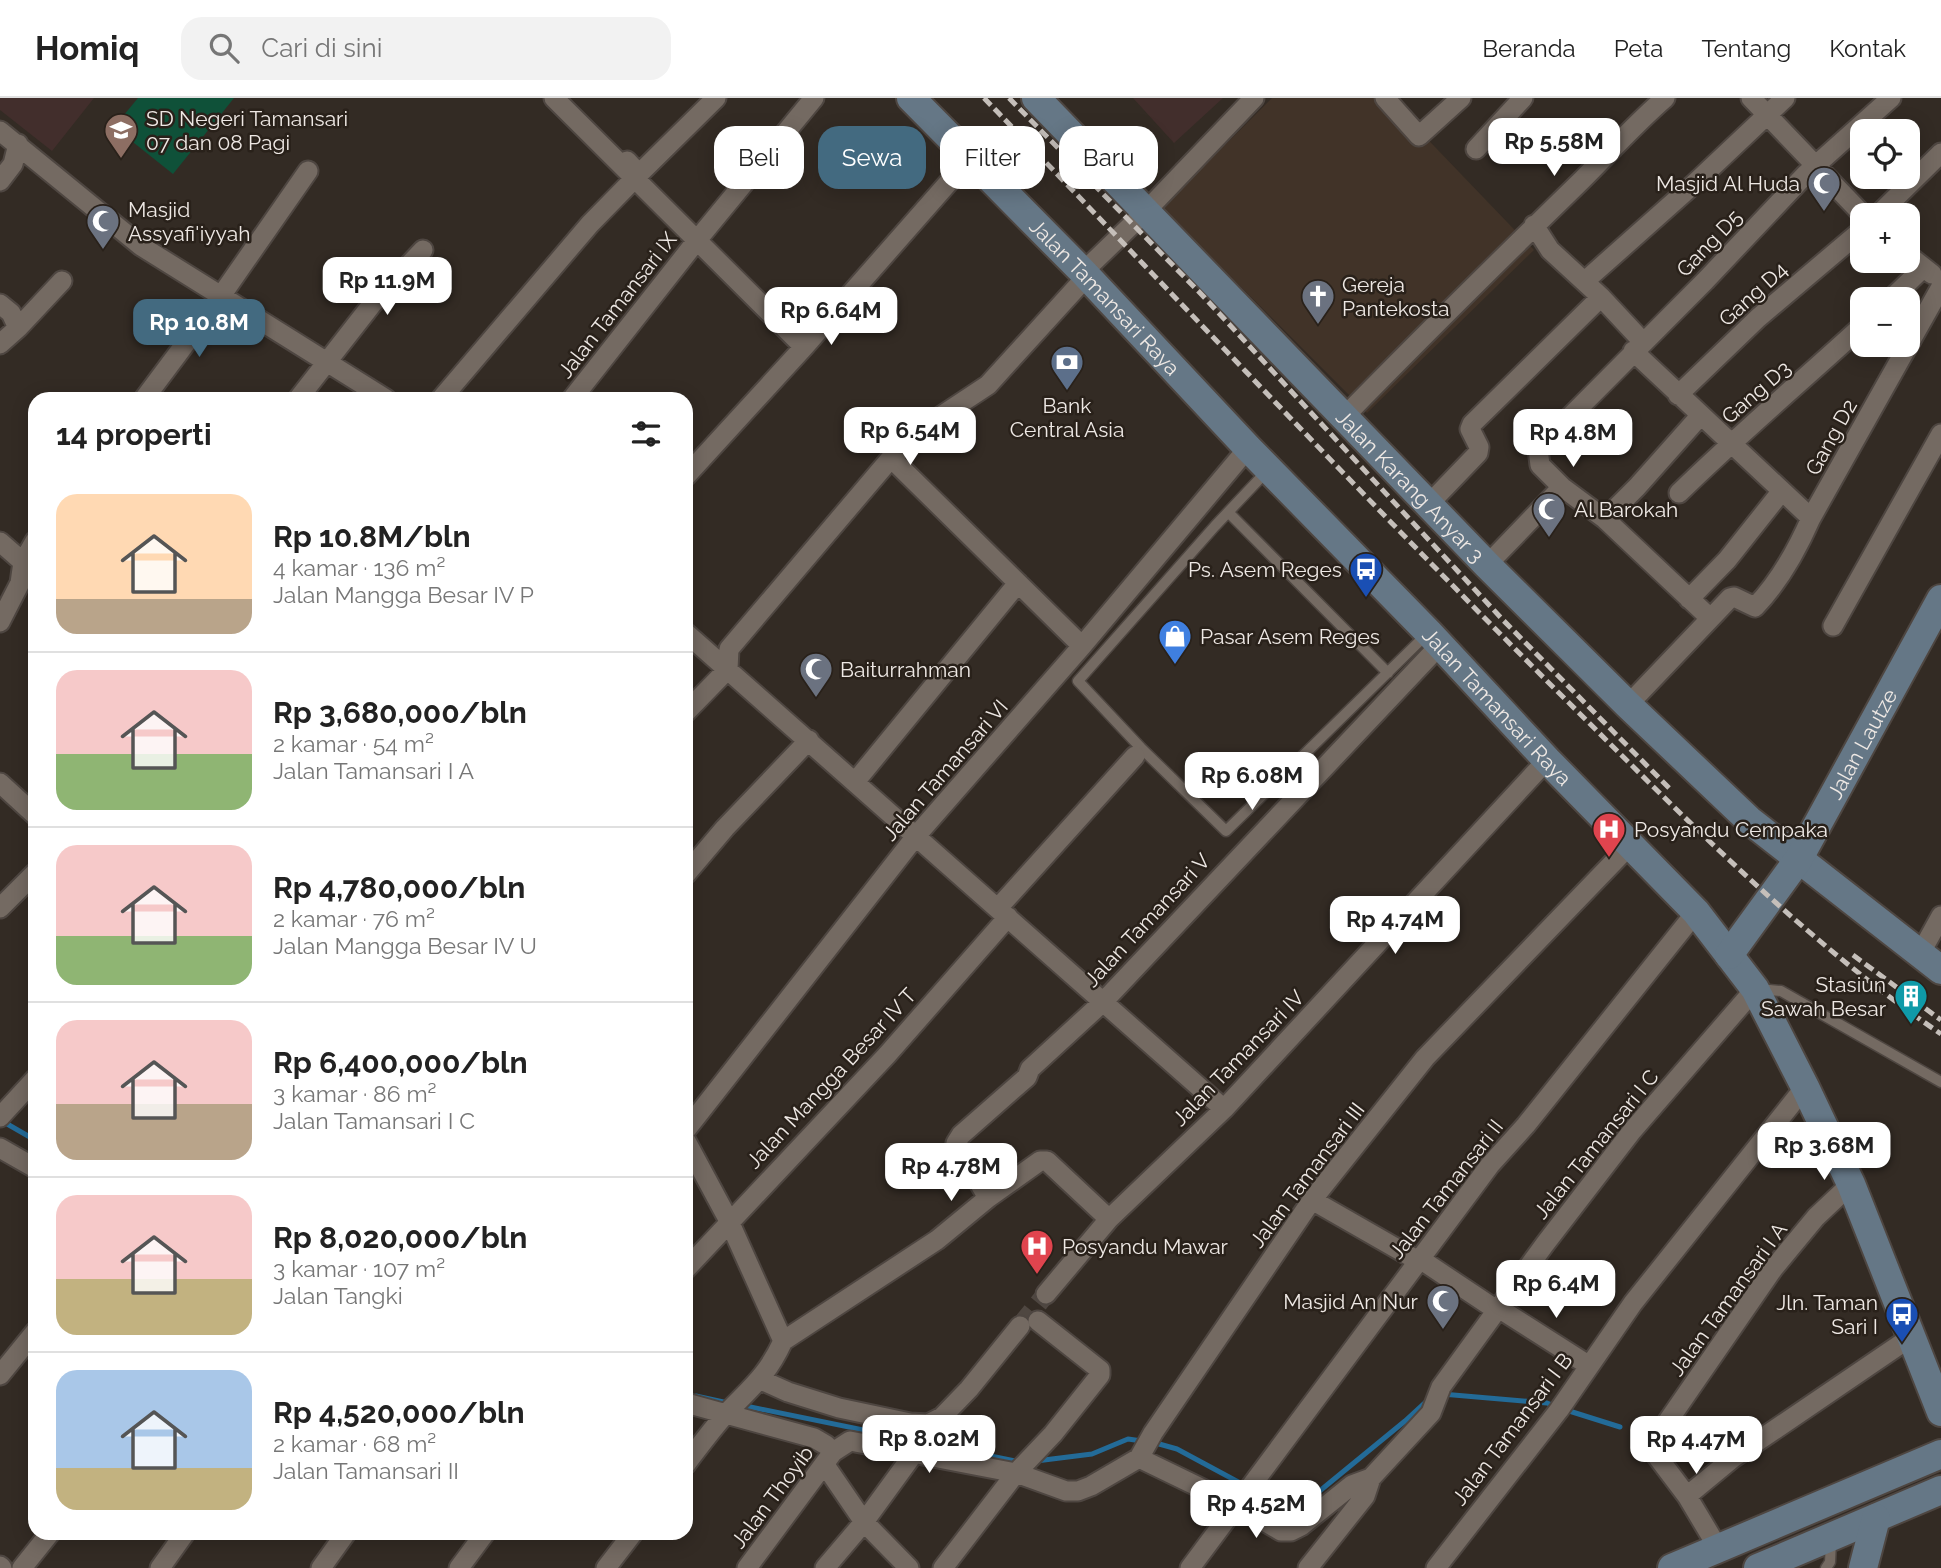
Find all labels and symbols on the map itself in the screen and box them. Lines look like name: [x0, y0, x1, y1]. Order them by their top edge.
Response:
place label: SD Negeri Tamansari 07 dan 08 Pagi: [146, 106, 348, 155]
school or university icon: SD Negeri Tamansari 07 dan 08 Pagi: [102, 111, 140, 160]
pin: Rp 5.58M: [1482, 118, 1626, 178]
mosque icon: Masjid Al Huda: [1805, 164, 1843, 213]
place label: Masjid Al Huda: [1656, 171, 1800, 196]
place label: Masjid Assyafi'iyyah: [128, 197, 250, 246]
mosque icon: Masjid Assyafi'iyyah: [84, 202, 122, 251]
street label: Gang D5: [1671, 204, 1747, 282]
street label: Jalan Tamansari Raya: [1025, 213, 1186, 380]
street label: Jalan Tamansari IX: [552, 227, 682, 383]
street label: Gang D4: [1714, 257, 1792, 331]
pin: Rp 11.9M: [315, 258, 459, 317]
place label: Gereja Pantekosta: [1342, 272, 1449, 321]
church icon: Gereja Pantekosta: [1299, 277, 1337, 326]
pin: Rp 6.64M: [759, 288, 903, 347]
pin: Rp 10.8M: [127, 300, 271, 359]
bank icon: Bank Central Asia: [1048, 343, 1086, 392]
street label: Gang D3: [1716, 355, 1796, 429]
place label: Bank Central Asia: [1010, 393, 1124, 442]
street label: Gang D2: [1800, 395, 1862, 479]
street label: Jalan Karang Anyar 3: [1331, 404, 1490, 567]
pin: Rp 6.54M: [838, 408, 982, 467]
pin: Rp 4.8M: [1508, 410, 1638, 469]
mosque icon: Al Barokah: [1530, 490, 1568, 539]
place label: Al Barokah: [1574, 497, 1678, 522]
bus stop icon: Ps. Asem Reges: [1347, 550, 1385, 599]
place label: Ps. Asem Reges: [1188, 557, 1342, 582]
shop icon: Pasar Asem Reges: [1156, 617, 1194, 666]
street label: Jalan Tamansari Raya: [1418, 622, 1577, 790]
place label: Pasar Asem Reges: [1200, 624, 1380, 649]
mosque icon: Baiturrahman: [797, 650, 835, 699]
place label: Baiturrahman: [840, 657, 971, 682]
street label: Jalan Lautze: [1821, 684, 1902, 803]
street label: Jalan Tamansari VI: [877, 695, 1013, 845]
pin: Rp 6.08M: [1180, 752, 1324, 812]
hospital icon: Posyandu Cempaka: [1590, 810, 1628, 859]
place label: Posyandu Cempaka: [1634, 817, 1828, 842]
street label: Jalan Tamansari V: [1079, 848, 1215, 992]
pin: Rp 4.74M: [1323, 896, 1467, 956]
place label: Stasiun Sawah Besar: [1761, 972, 1887, 1021]
building icon: Stasiun Sawah Besar: [1892, 977, 1930, 1026]
street label: Jalan Mangga Besar IV T: [741, 983, 921, 1173]
street label: Jalan Tamansari IV: [1167, 985, 1309, 1131]
street label: Jalan Tamansari I C: [1528, 1064, 1664, 1224]
street label: Jalan Tamansari III: [1244, 1098, 1370, 1252]
street label: Jalan Tamansari II: [1384, 1114, 1508, 1264]
pin: Rp 3.68M: [1752, 1122, 1896, 1182]
pin: Rp 4.78M: [879, 1144, 1023, 1203]
street label: Jalan Tamansari I A: [1664, 1217, 1792, 1381]
hospital icon: Posyandu Mawar: [1018, 1227, 1056, 1276]
place label: Posyandu Mawar: [1062, 1234, 1229, 1259]
pin: Rp 6.4M: [1491, 1260, 1621, 1320]
mosque icon: Masjid An Nur: [1424, 1282, 1462, 1331]
place label: Masjid An Nur: [1283, 1289, 1419, 1314]
place label: Jln. Taman Sari I: [1776, 1290, 1878, 1339]
bus stop icon: Jln. Taman Sari I: [1883, 1295, 1921, 1344]
street label: Jalan Tamansari I B: [1447, 1348, 1577, 1510]
pin: Rp 8.02M: [857, 1416, 1001, 1475]
pin: Rp 4.47M: [1624, 1416, 1768, 1476]
street label: Jalan Thoyib: [725, 1441, 819, 1553]
pin: Rp 4.52M: [1184, 1480, 1328, 1540]

